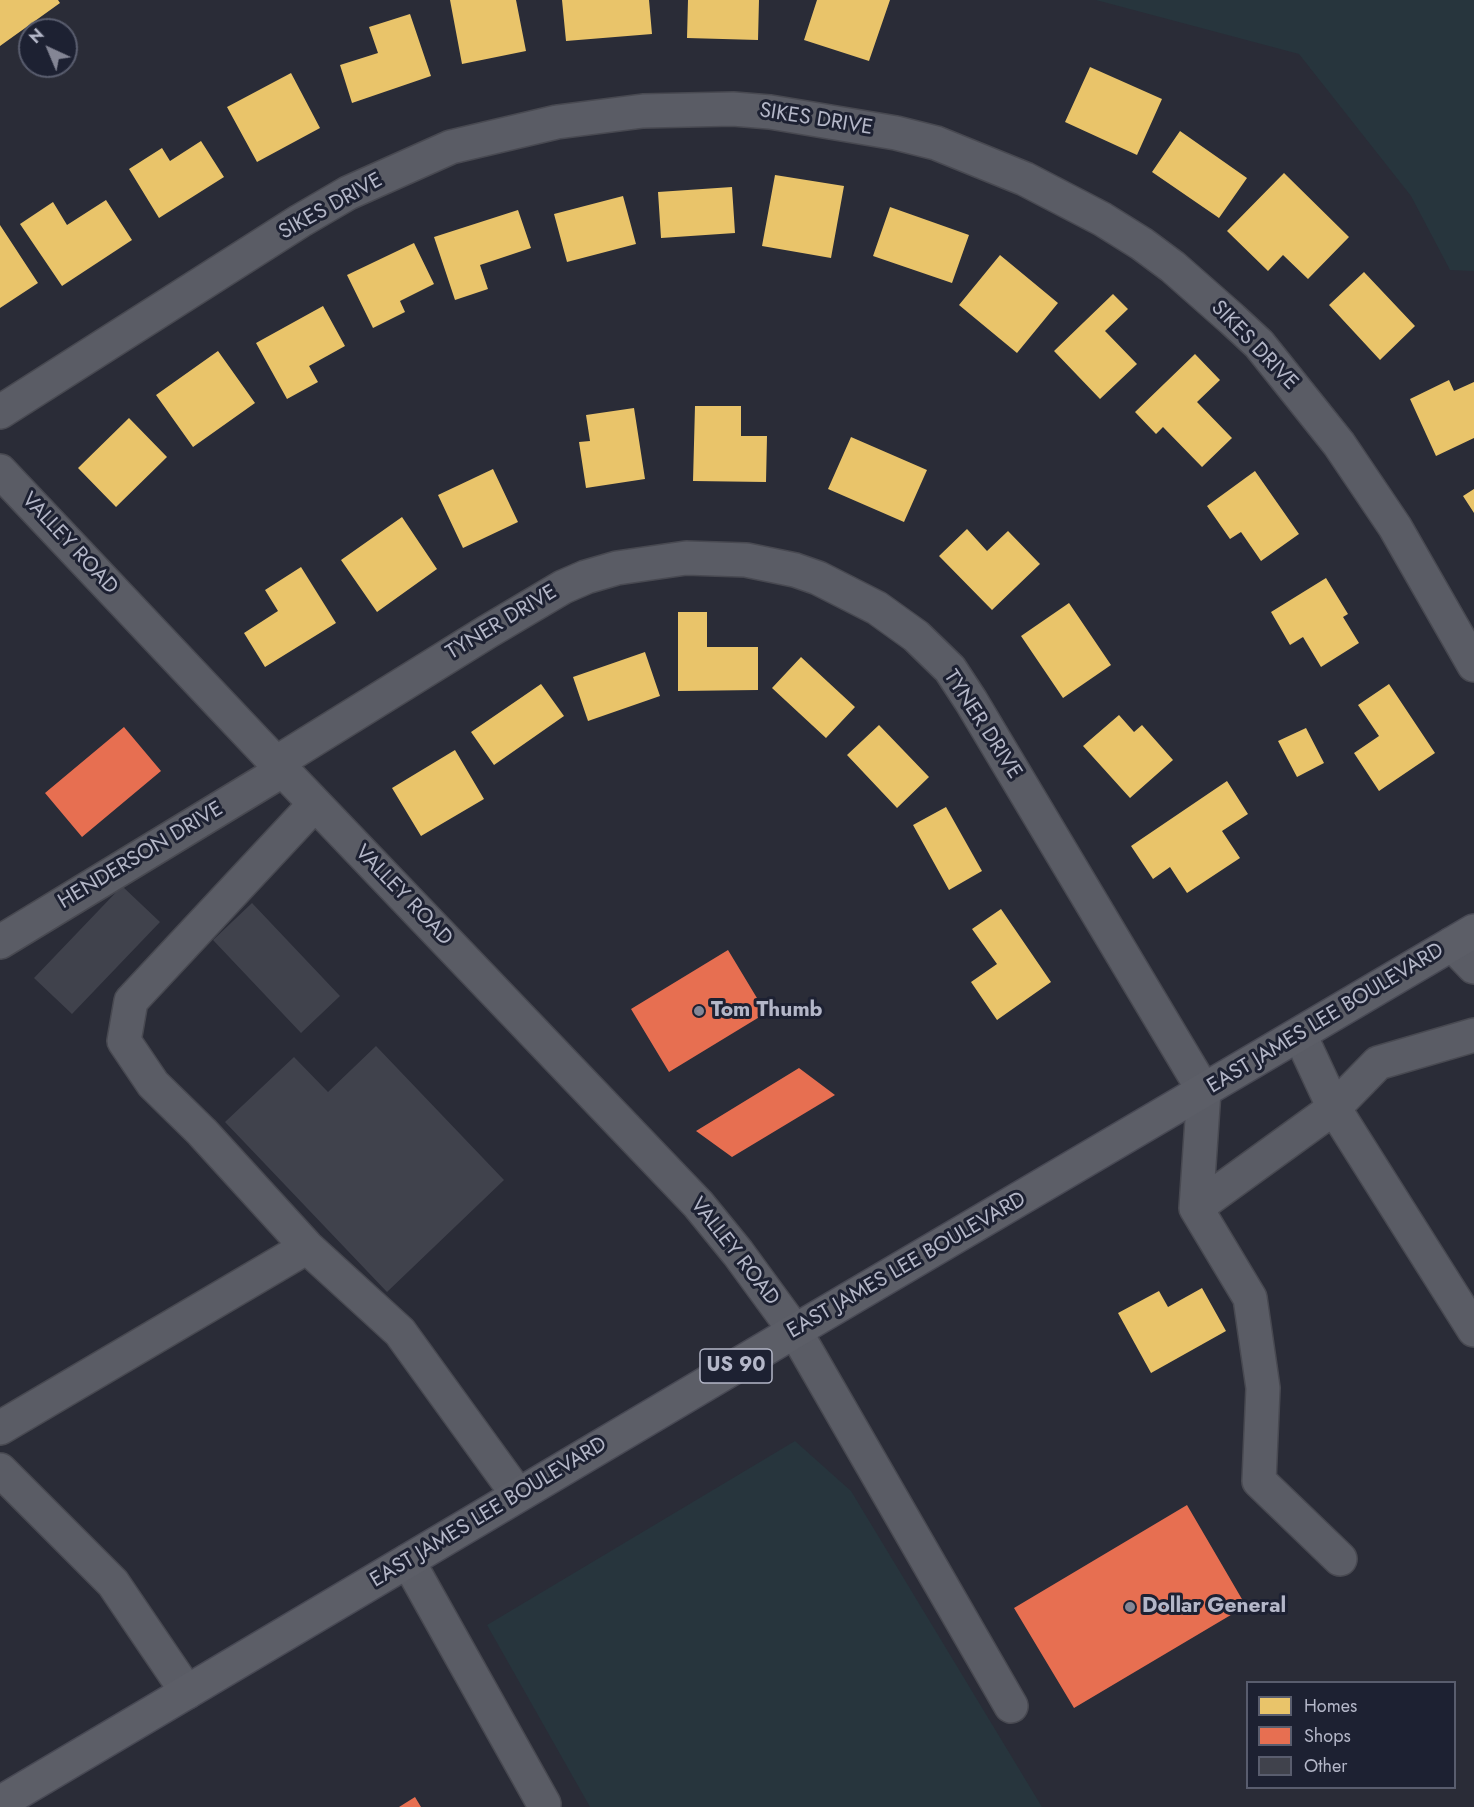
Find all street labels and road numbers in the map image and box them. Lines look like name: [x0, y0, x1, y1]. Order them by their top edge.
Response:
street label: SIKES DRIVE: [757, 99, 875, 141]
street label: SIKES DRIVE: [275, 168, 387, 246]
street label: SIKES DRIVE: [1205, 296, 1303, 396]
street label: VALLEY ROAD: [15, 488, 123, 600]
street label: TYNER DRIVE: [442, 580, 562, 666]
street label: TYNER DRIVE: [937, 666, 1027, 784]
street label: HENDERSON DRIVE: [54, 797, 228, 915]
street label: VALLEY ROAD: [349, 840, 457, 952]
street label: EAST JAMES LEE BOULEVARD: [1203, 938, 1449, 1100]
street label: EAST JAMES LEE BOULEVARD: [783, 1187, 1031, 1345]
street label: VALLEY ROAD: [684, 1193, 784, 1311]
road number: US 90: [700, 1349, 772, 1383]
street label: EAST JAMES LEE BOULEVARD: [366, 1432, 612, 1594]

